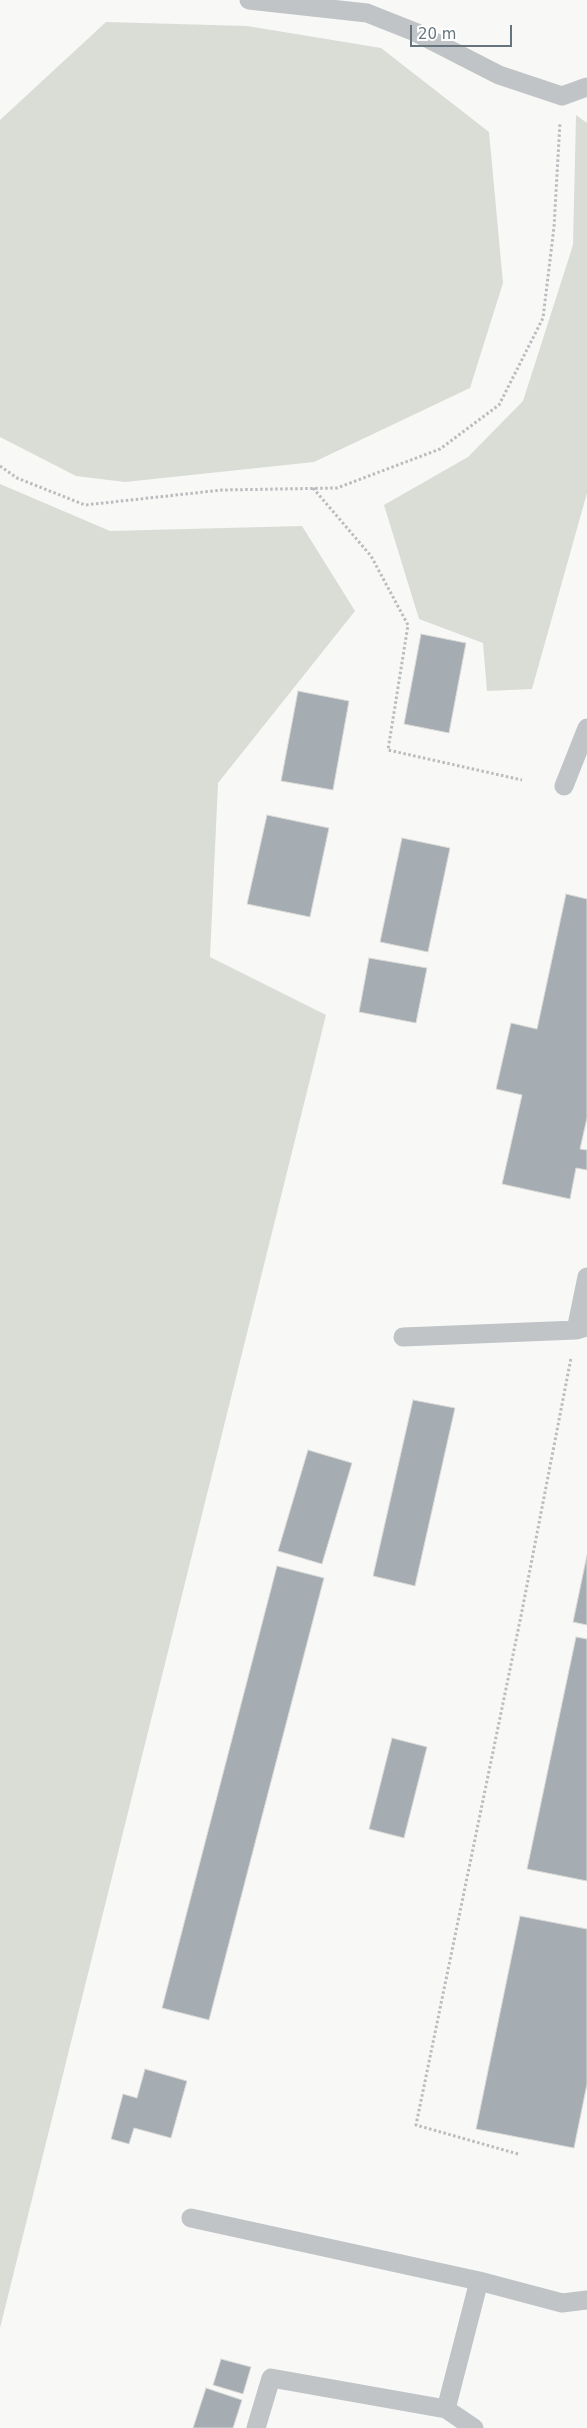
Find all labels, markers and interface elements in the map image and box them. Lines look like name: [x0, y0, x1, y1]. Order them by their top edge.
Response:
scale bar: [412, 15, 514, 47]
text: 20 m: [418, 25, 456, 43]

